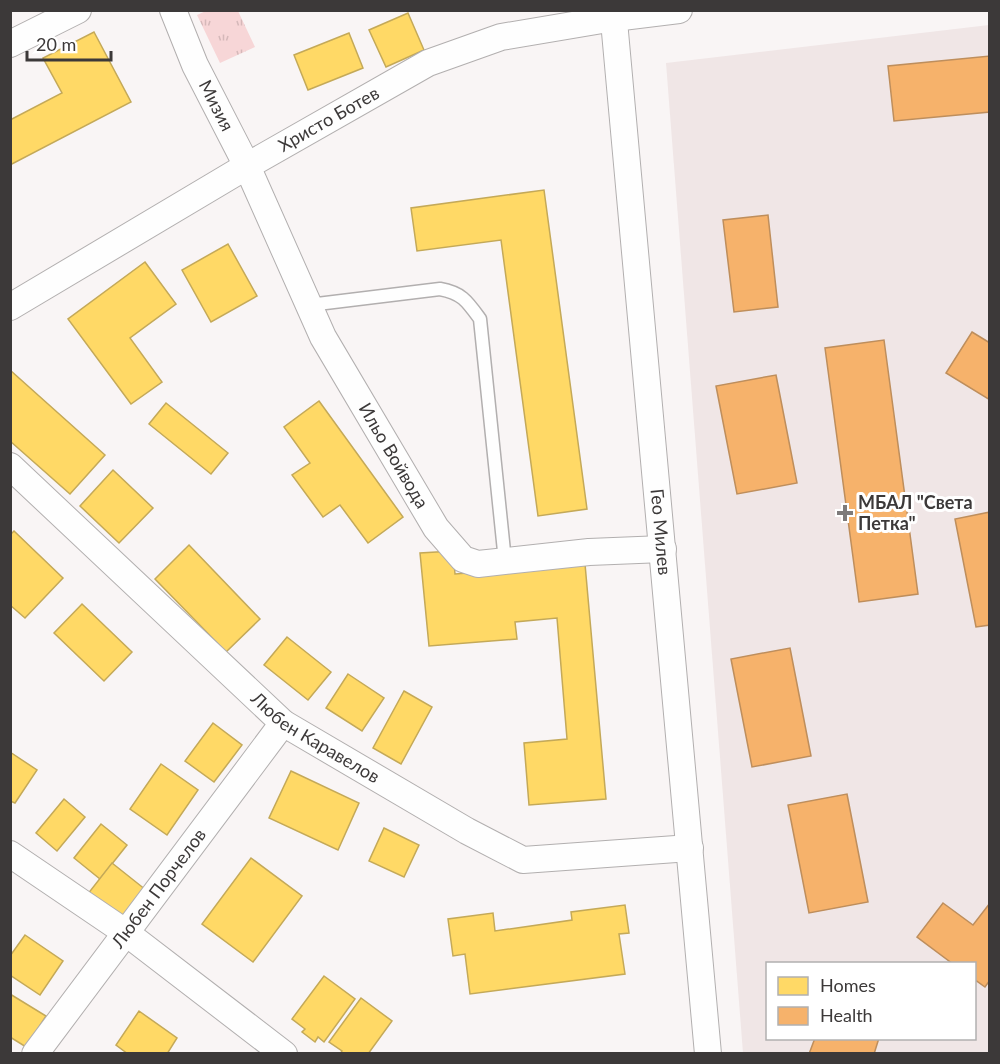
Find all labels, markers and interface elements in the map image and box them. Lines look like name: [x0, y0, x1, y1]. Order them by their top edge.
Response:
scale bar: [27, 24, 111, 62]
text: 20 m: [36, 33, 76, 55]
street label: Мизия: [195, 76, 239, 134]
street label: Христо Ботев: [274, 81, 383, 156]
street label: Ильо Войвода: [354, 399, 434, 512]
street label: Гео Милев: [647, 488, 676, 576]
place label: МБАЛ "Света Петка": [858, 491, 973, 534]
marker: МБАЛ "Света Петка": [836, 504, 854, 522]
street label: Любен Каравелов: [246, 686, 384, 787]
street label: Любен Порчелов: [106, 824, 210, 953]
legend: [766, 962, 976, 1040]
text: Homes: [820, 974, 876, 996]
text: Health: [820, 1004, 873, 1026]

